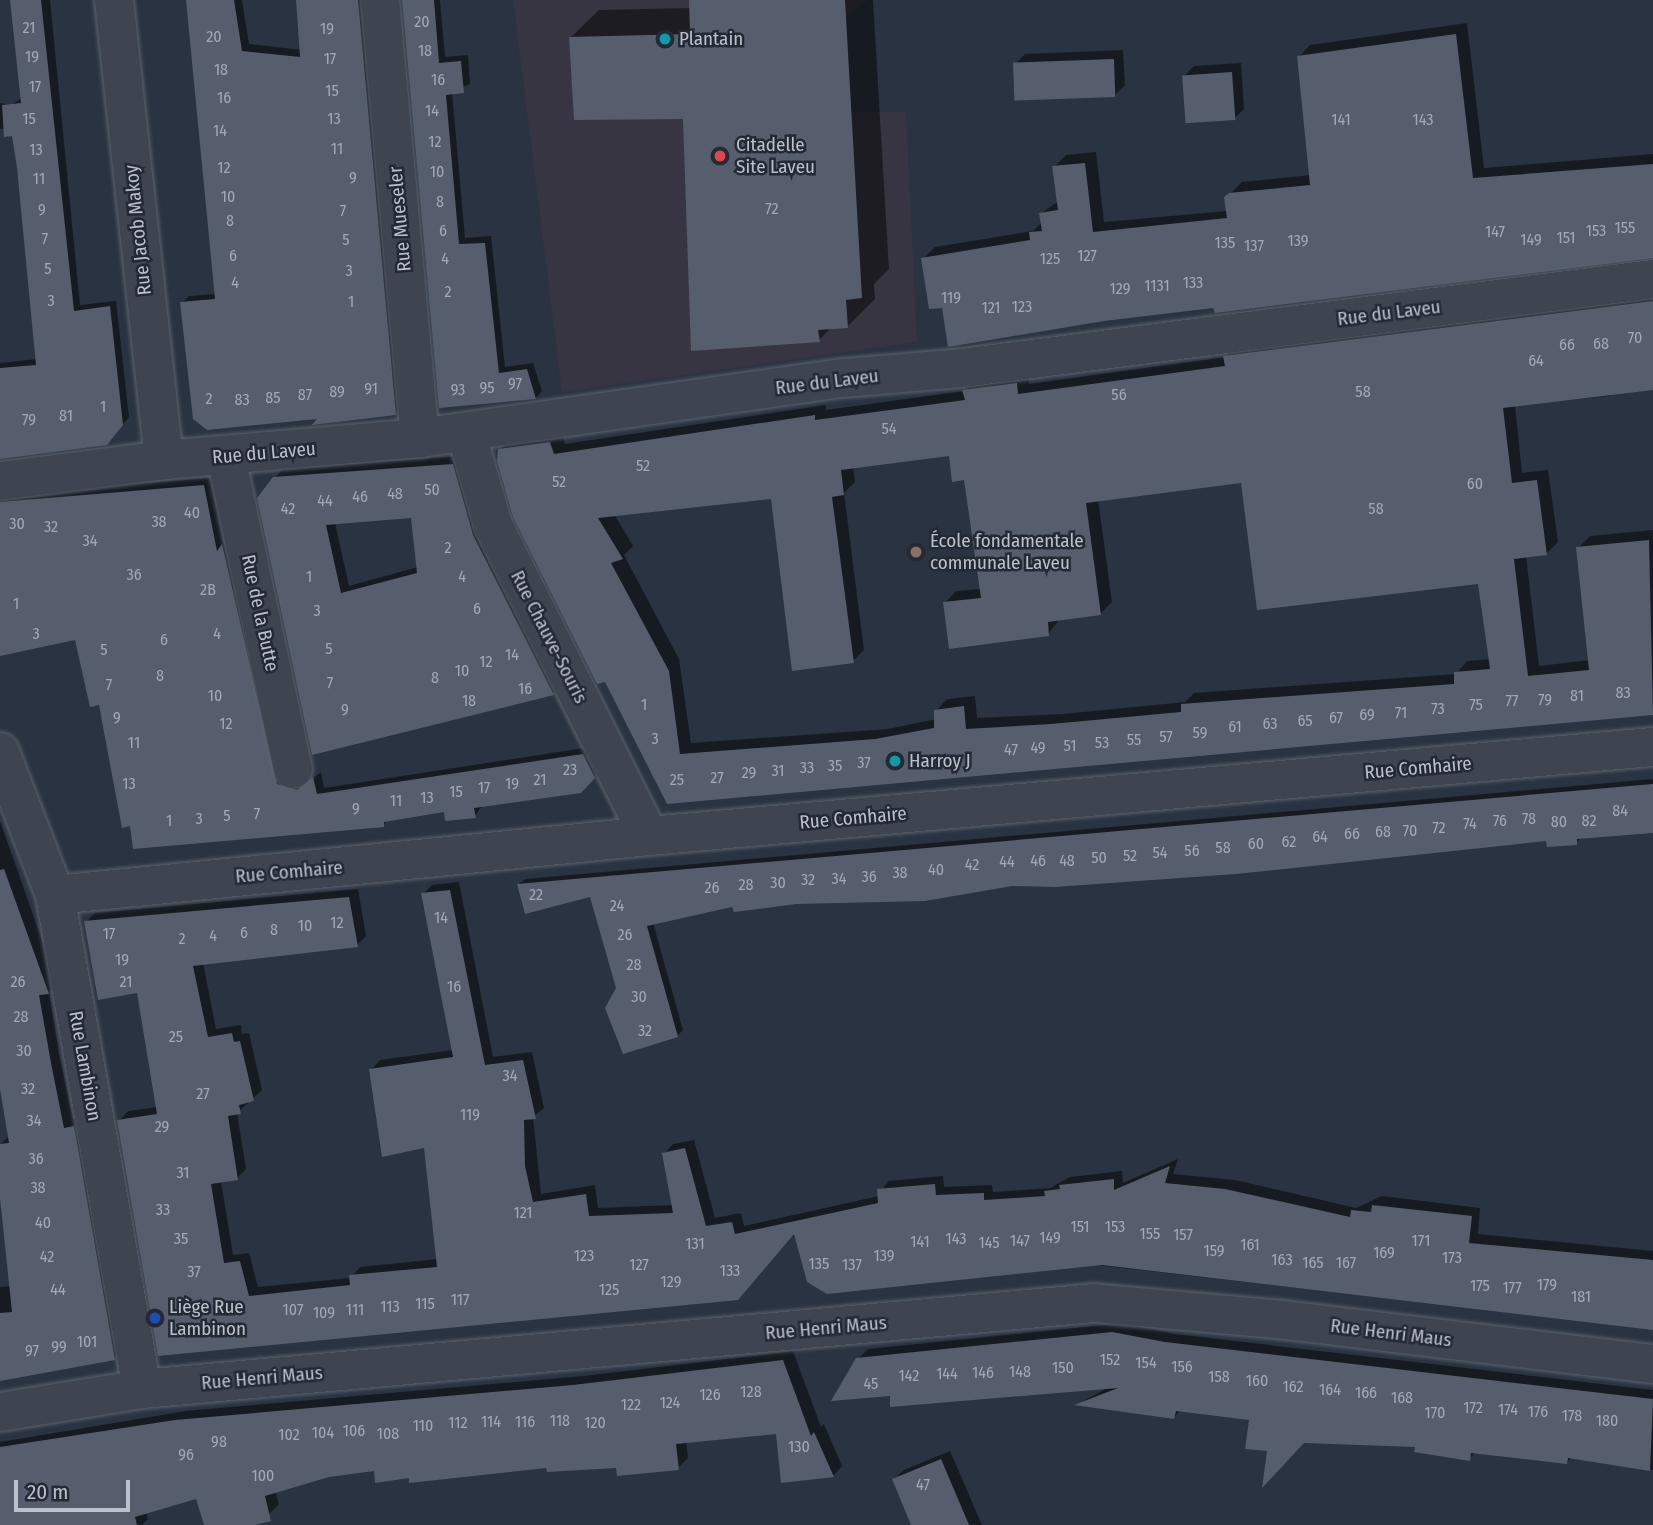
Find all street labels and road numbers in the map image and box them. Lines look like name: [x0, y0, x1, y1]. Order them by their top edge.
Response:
street label: Rue Jacob Makoy: [120, 164, 156, 296]
street label: Rue Mueseler: [384, 166, 416, 272]
street label: Rue du Laveu: [1336, 295, 1442, 331]
street label: Rue du Laveu: [774, 364, 880, 400]
street label: Rue du Laveu: [211, 437, 317, 469]
street label: Rue de la Butte: [237, 553, 283, 673]
street label: Rue Chauve-Souris: [506, 567, 592, 707]
street label: Rue Comhaire: [1363, 752, 1473, 784]
street label: Rue Comhaire: [798, 802, 908, 834]
street label: Rue Comhaire: [234, 856, 344, 888]
street label: Rue Lambinon: [64, 1009, 106, 1123]
street label: Rue Henri Maus: [764, 1311, 888, 1345]
street label: Rue Henri Maus: [1329, 1314, 1453, 1352]
street label: Rue Henri Maus: [200, 1361, 324, 1395]

